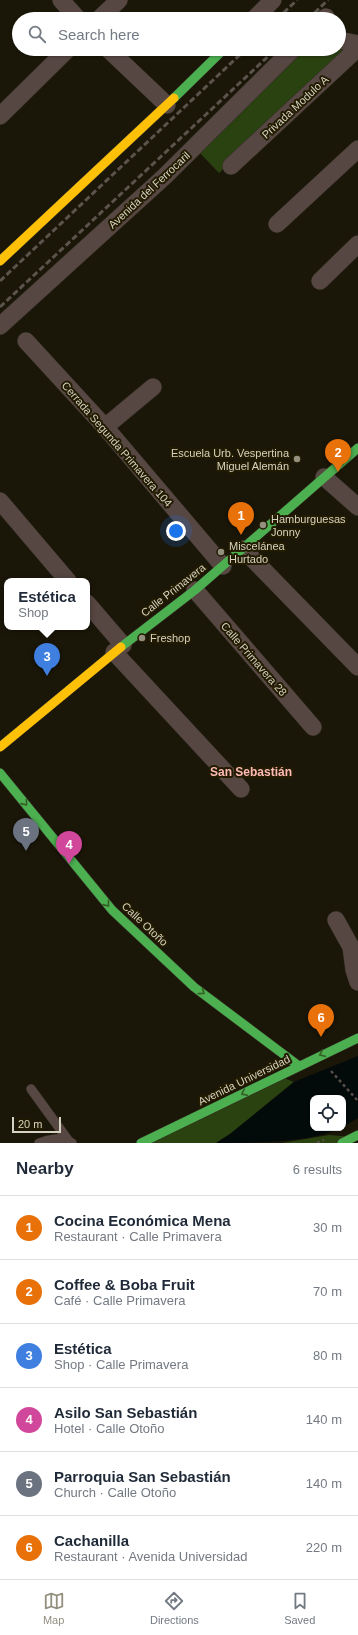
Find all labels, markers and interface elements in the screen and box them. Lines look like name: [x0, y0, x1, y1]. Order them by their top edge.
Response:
search box: [12, 12, 346, 56]
icon: search: [26, 23, 48, 45]
text: Search here: [58, 26, 140, 43]
street label: Privada Modulo A: [259, 73, 331, 141]
street label: Avenida del Ferrocaril: [106, 149, 192, 231]
street label: Cerrada Segunda Primavera 104: [60, 379, 174, 509]
pin: 2: [325, 439, 351, 472]
place label: Escuela Urb. Vespertina Miguel Alemán: [171, 447, 290, 472]
marker: Escuela Urb. Vespertina Miguel Alemán: [292, 454, 302, 464]
pin: 1: [228, 502, 254, 535]
place label: Hamburguesas Jonny: [271, 513, 346, 538]
marker: Hamburguesas Jonny: [258, 520, 268, 530]
your location: [166, 521, 186, 541]
place label: Miscelánea Hurtado: [229, 540, 286, 565]
marker: Miscelánea Hurtado: [216, 547, 226, 557]
street label: Calle Primavera: [138, 561, 208, 619]
popup: [4, 578, 90, 630]
text: Estética: [18, 588, 76, 605]
text: Shop: [18, 605, 49, 620]
street label: Calle Primavera 28: [219, 620, 289, 698]
place label: Freshop: [150, 632, 190, 644]
marker: Freshop: [137, 633, 147, 643]
pin: 3: [34, 643, 60, 676]
district label: San Sebastián: [210, 765, 292, 779]
one-way arrow: [20, 798, 27, 805]
pin: 5: [13, 818, 39, 851]
pin: 4: [56, 831, 82, 864]
one-way arrow: [102, 899, 109, 906]
street label: Calle Otoño: [120, 900, 170, 948]
one-way arrow: [197, 987, 204, 994]
pin: 6: [308, 1004, 334, 1037]
one-way arrow: [319, 1049, 327, 1057]
street label: Avenida Universidad: [196, 1053, 292, 1107]
one-way arrow: [241, 1088, 248, 1096]
map controls: [310, 1095, 346, 1131]
button: locate: [310, 1095, 346, 1131]
scale bar: [12, 1115, 61, 1134]
text: 20 m: [18, 1118, 42, 1130]
text: Nearby: [16, 1159, 74, 1178]
text: 6 results: [293, 1162, 342, 1177]
text: Cocina Económica Mena: [54, 1212, 231, 1229]
text: 1: [25, 1220, 33, 1235]
text: 30 m: [313, 1220, 342, 1235]
text: Restaurant · Calle Primavera: [54, 1229, 222, 1244]
text: Coffee & Boba Fruit: [54, 1276, 195, 1293]
text: 2: [25, 1284, 33, 1299]
text: 70 m: [313, 1284, 342, 1299]
text: Café · Calle Primavera: [54, 1293, 186, 1308]
text: Estética: [54, 1340, 112, 1357]
text: 3: [25, 1348, 33, 1363]
text: 80 m: [313, 1348, 342, 1363]
text: Shop · Calle Primavera: [54, 1357, 188, 1372]
text: Asilo San Sebastián: [54, 1404, 197, 1421]
text: 4: [25, 1412, 33, 1427]
text: 140 m: [306, 1412, 342, 1427]
text: Hotel · Calle Otoño: [54, 1421, 165, 1436]
text: Parroquia San Sebastián: [54, 1468, 231, 1485]
text: 5: [25, 1476, 33, 1491]
text: 140 m: [306, 1476, 342, 1491]
text: Church · Calle Otoño: [54, 1485, 176, 1500]
text: Cachanilla: [54, 1532, 129, 1549]
text: 6: [25, 1540, 33, 1555]
text: 220 m: [306, 1540, 342, 1555]
text: Restaurant · Avenida Universidad: [54, 1549, 247, 1564]
tab: Map: [43, 1590, 65, 1626]
tab: Directions: [150, 1590, 199, 1626]
tab: Saved: [284, 1590, 315, 1626]

